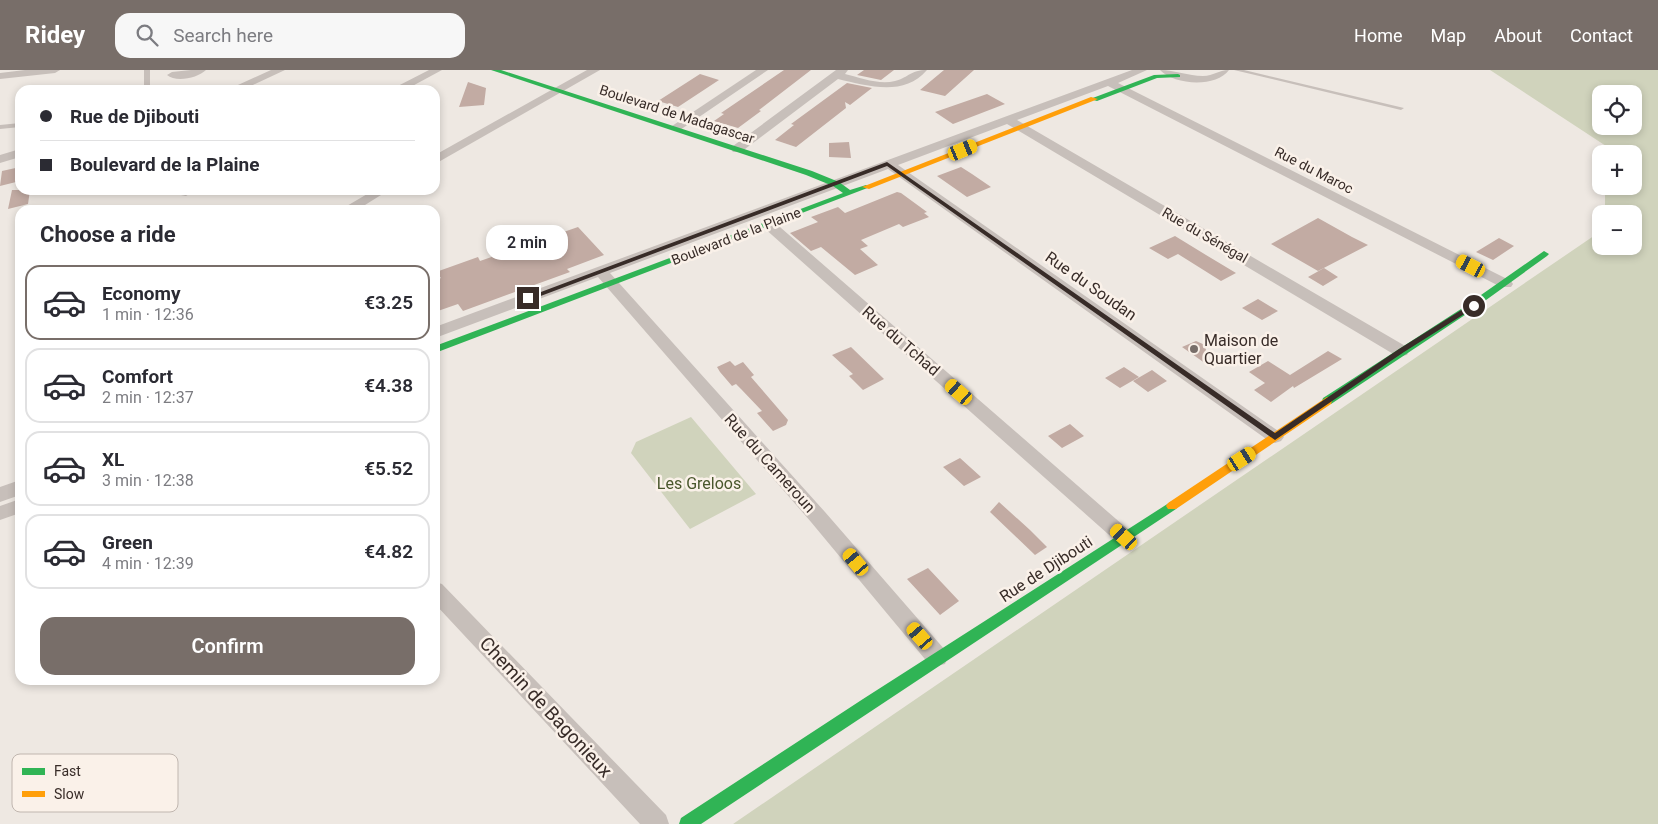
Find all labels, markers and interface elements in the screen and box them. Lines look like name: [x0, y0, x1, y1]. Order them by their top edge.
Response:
search box: [115, 13, 465, 58]
text: Ridey: [25, 21, 85, 49]
icon: search: [133, 21, 161, 49]
text: Search here: [173, 24, 273, 47]
text: Home: [1354, 25, 1403, 46]
text: Map: [1431, 25, 1466, 46]
text: About: [1494, 25, 1542, 46]
text: Contact: [1570, 25, 1633, 46]
street label: Boulevard de Madagascar: [597, 81, 757, 147]
map controls: [1592, 85, 1642, 255]
button: locate: [1592, 85, 1642, 135]
text: Rue de Djibouti: [70, 105, 199, 128]
car: [946, 137, 979, 163]
street label: Rue du Maroc: [1272, 143, 1356, 197]
button: +: [1592, 145, 1642, 195]
text: Boulevard de la Plaine: [70, 153, 260, 176]
street label: Boulevard de la Plaine: [669, 204, 803, 268]
street label: Rue du Sénégal: [1159, 204, 1251, 266]
button: −: [1592, 205, 1642, 255]
text: Choose a ride: [40, 222, 176, 247]
callout: 2 min: [487, 226, 569, 260]
text: 2 min: [507, 233, 547, 252]
street label: Rue du Soudan: [1042, 248, 1140, 324]
car: [1454, 253, 1487, 279]
icon: car: [42, 280, 87, 325]
text: Economy: [102, 282, 181, 305]
route end: [517, 287, 539, 309]
text: €3.25: [364, 291, 413, 314]
route start: [1463, 295, 1485, 317]
street label: Rue du Tchad: [858, 302, 944, 380]
text: 1 min · 12:36: [102, 305, 194, 324]
place label: Maison de Quartier: [1204, 331, 1278, 368]
marker: Maison de Quartier: [1188, 343, 1200, 355]
icon: car: [42, 363, 87, 408]
text: Comfort: [102, 365, 173, 388]
text: €4.38: [364, 374, 413, 397]
car: [942, 376, 975, 408]
text: 2 min · 12:37: [102, 388, 194, 407]
street label: Rue du Cameroun: [721, 410, 819, 516]
car: [1225, 445, 1258, 473]
icon: car: [42, 446, 87, 491]
text: XL: [102, 448, 124, 471]
text: €5.52: [364, 457, 413, 480]
text: 3 min · 12:38: [102, 471, 194, 490]
park label: Les Greloos: [657, 474, 741, 493]
car: [1107, 521, 1140, 553]
icon: car: [42, 529, 87, 574]
text: Green: [102, 531, 153, 554]
street label: Rue de Djibouti: [996, 532, 1096, 606]
text: €4.82: [364, 540, 413, 563]
car: [840, 546, 871, 578]
text: 4 min · 12:39: [102, 554, 194, 573]
button: Confirm: [40, 617, 415, 675]
car: [904, 620, 935, 652]
street label: Chemin de Bagonieux: [475, 632, 617, 782]
legend: [12, 754, 178, 812]
text: Fast: [54, 763, 81, 779]
text: Slow: [54, 786, 85, 802]

